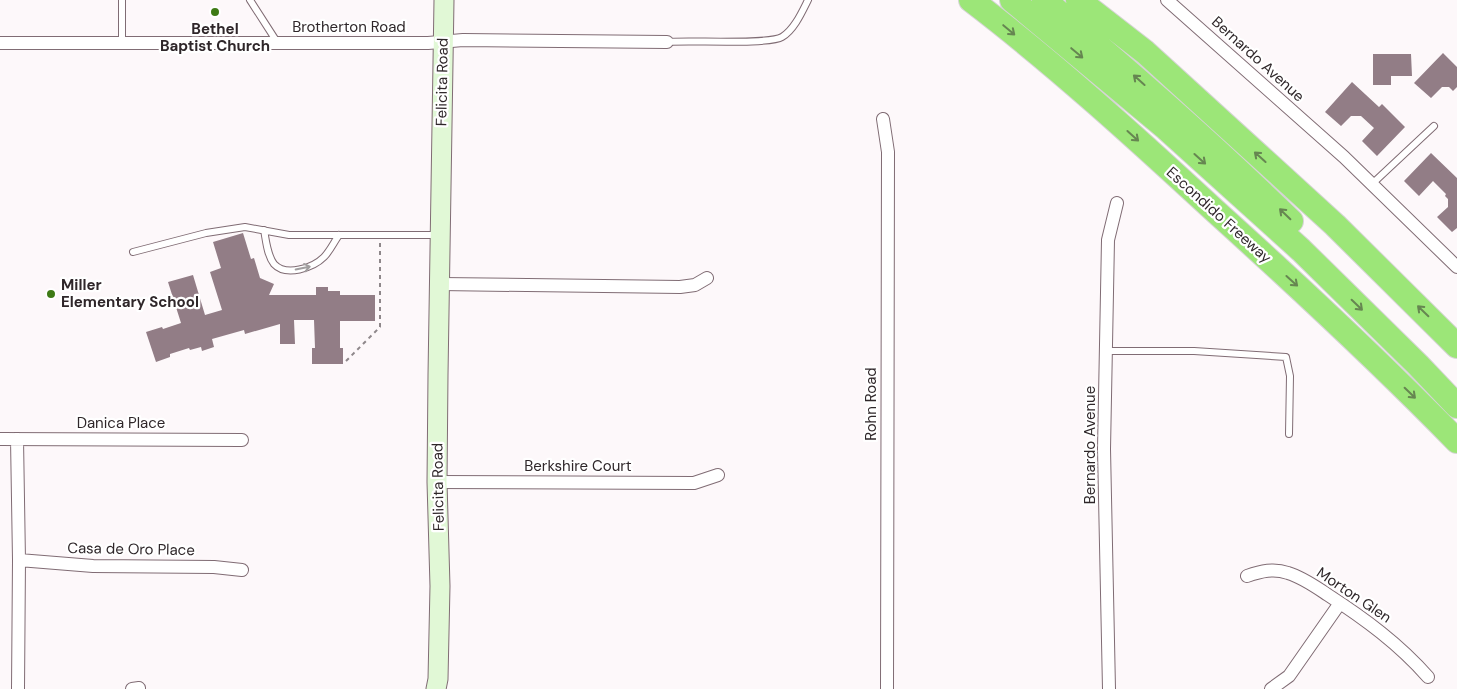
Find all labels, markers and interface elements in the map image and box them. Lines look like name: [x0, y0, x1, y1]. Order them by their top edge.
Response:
marker: Bethel Baptist Church: [209, 6, 221, 18]
street label: Bernardo Avenue: [1207, 12, 1309, 106]
street label: Brotherton Road: [292, 17, 406, 37]
place label: Bethel Baptist Church: [160, 19, 270, 56]
one-way arrow: [1003, 25, 1016, 36]
street label: Felicita Road: [431, 38, 453, 126]
one-way arrow: [1070, 48, 1083, 59]
one-way arrow: [1133, 74, 1146, 86]
one-way arrow: [1126, 130, 1139, 142]
one-way arrow: [1254, 151, 1267, 163]
one-way arrow: [1194, 153, 1207, 165]
street label: Escondido Freeway: [1162, 162, 1276, 268]
one-way arrow: [1278, 208, 1291, 220]
one-way arrow: [295, 263, 311, 272]
place label: Miller Elementary School: [61, 275, 199, 312]
one-way arrow: [1285, 275, 1298, 287]
marker: Miller Elementary School: [45, 288, 57, 300]
one-way arrow: [1351, 299, 1363, 311]
one-way arrow: [1416, 305, 1429, 317]
street label: Rohn Road: [861, 367, 881, 441]
street label: Bernardo Avenue: [1080, 386, 1100, 504]
one-way arrow: [1403, 387, 1416, 399]
street label: Danica Place: [77, 413, 165, 433]
street label: Felicita Road: [427, 443, 449, 531]
street label: Berkshire Court: [524, 456, 632, 476]
street label: Casa de Oro Place: [67, 538, 195, 560]
street label: Morton Glen: [1313, 563, 1395, 627]

